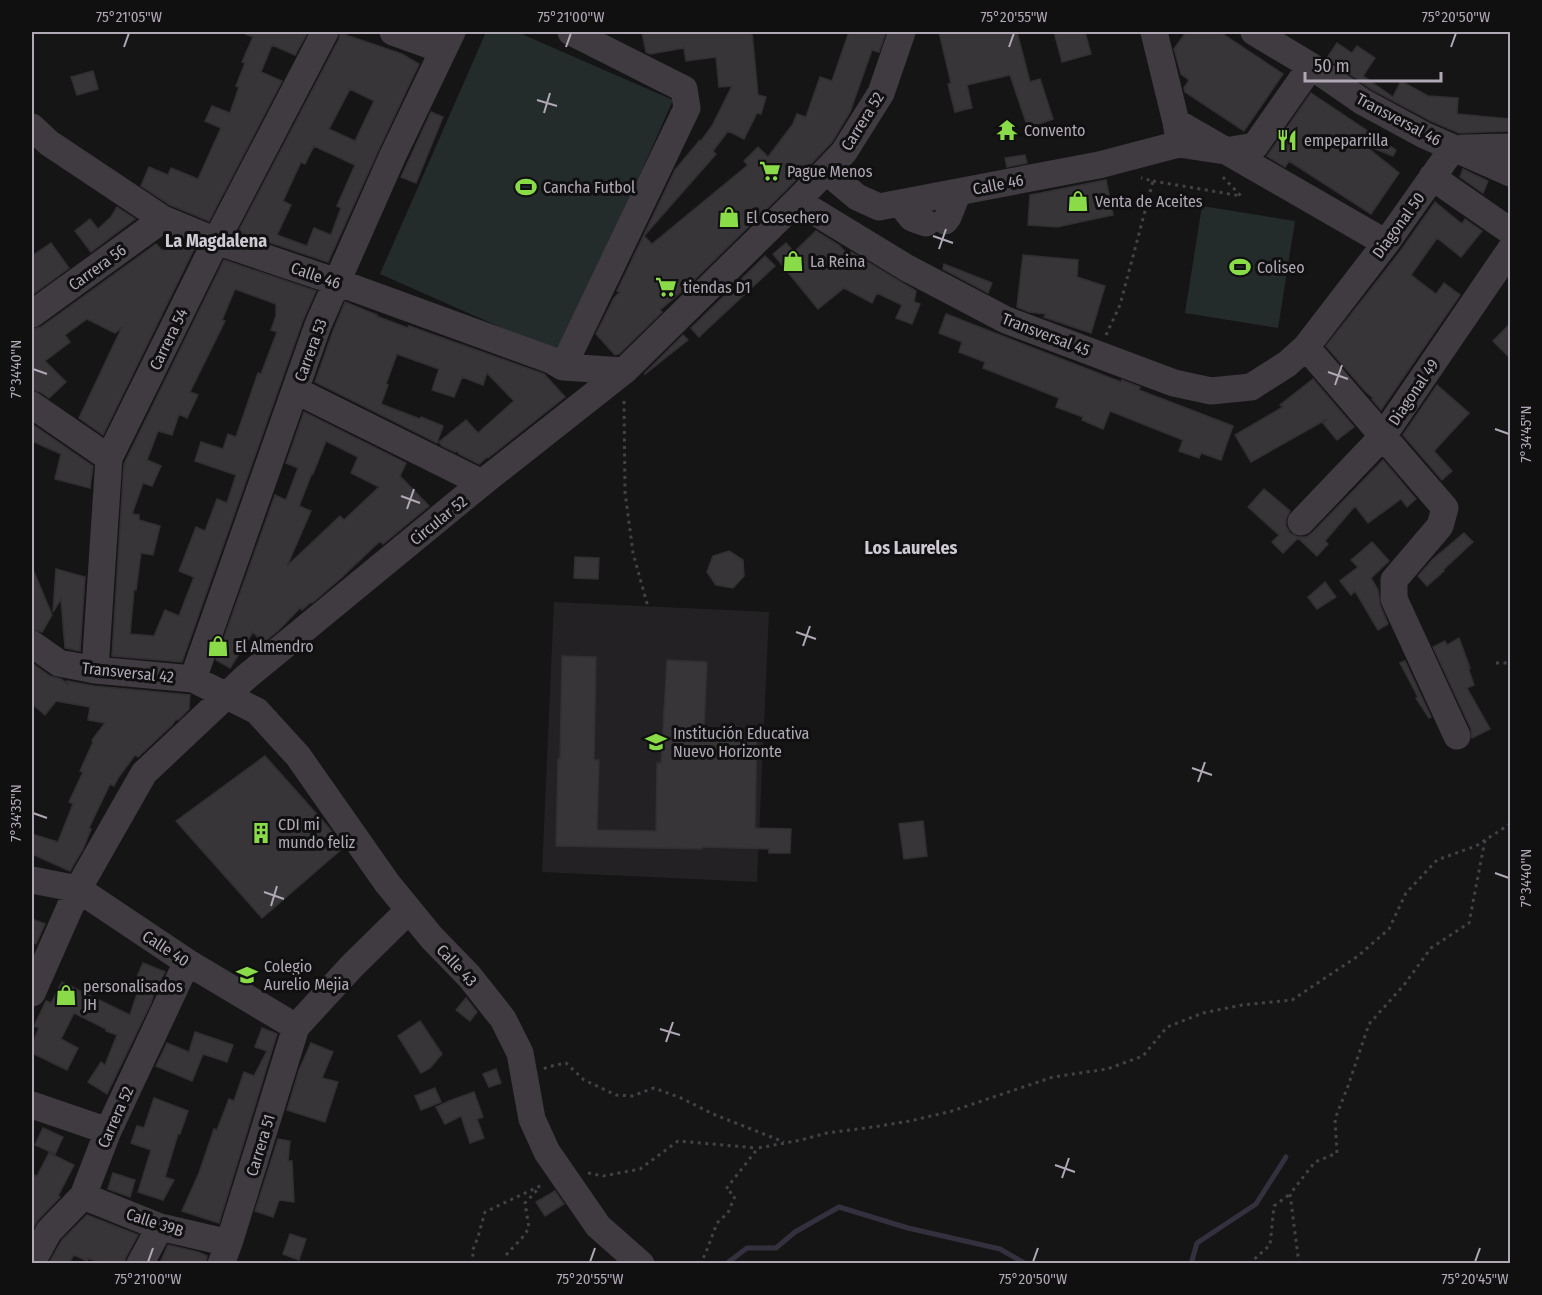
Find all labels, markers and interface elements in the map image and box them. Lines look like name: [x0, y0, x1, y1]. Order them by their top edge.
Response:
text: 75°21'05"W: [96, 8, 162, 26]
text: 75°21'00"W: [537, 8, 605, 26]
text: 75°20'55"W: [980, 8, 1048, 26]
text: 75°20'50"W: [1422, 8, 1490, 26]
scale bar: [1305, 45, 1442, 83]
text: 50 m: [1314, 55, 1350, 77]
street label: Carrera 52: [837, 89, 888, 154]
street label: Transversal 46: [1353, 89, 1444, 150]
temple icon: Convento: [995, 118, 1019, 142]
place label: Convento: [1024, 121, 1085, 140]
restaurant icon: empeparrilla: [1275, 128, 1299, 152]
place label: empeparrilla: [1304, 131, 1388, 150]
supermarket icon: Pague Menos: [758, 159, 782, 183]
place label: Pague Menos: [787, 162, 873, 181]
street label: Calle 46: [971, 170, 1025, 199]
sports icon: Cancha Futbol: [514, 175, 538, 199]
place label: Cancha Futbol: [543, 178, 635, 197]
shop icon: Venta de Aceites: [1066, 189, 1090, 213]
street label: Diagonal 50: [1368, 189, 1429, 262]
place label: Venta de Aceites: [1095, 192, 1203, 211]
shop icon: El Cosechero: [717, 205, 741, 229]
place label: El Cosechero: [746, 208, 829, 227]
district label: La Magdalena: [165, 230, 267, 252]
street label: Carrera 56: [65, 240, 130, 295]
shop icon: La Reina: [781, 249, 805, 273]
place label: La Reina: [810, 252, 865, 271]
sports icon: Coliseo: [1228, 255, 1252, 279]
street label: Calle 46: [288, 258, 343, 293]
place label: Coliseo: [1257, 258, 1305, 277]
supermarket icon: tiendas D1: [654, 275, 678, 299]
place label: tiendas D1: [683, 278, 751, 297]
street label: Carrera 54: [145, 305, 192, 373]
street label: Transversal 45: [999, 309, 1092, 360]
street label: Carrera 53: [290, 316, 331, 384]
text: 7°34'40"N: [7, 340, 25, 398]
street label: Diagonal 49: [1384, 355, 1443, 429]
text: 7°34'45"N: [1517, 405, 1535, 463]
street label: Circular 52: [406, 492, 471, 549]
district label: Los Laureles: [865, 537, 958, 559]
shop icon: El Almendro: [206, 634, 230, 658]
place label: El Almendro: [235, 637, 314, 656]
street label: Transversal 42: [81, 658, 175, 687]
place label: Institución Educativa Nuevo Horizonte: [673, 724, 810, 761]
school or university icon: Institución Educativa Nuevo Horizonte: [644, 730, 668, 754]
text: 7°34'35"N: [7, 784, 25, 842]
place label: CDI mi mundo feliz: [278, 815, 355, 852]
building icon: CDI mi mundo feliz: [249, 821, 273, 845]
text: 7°34'40"N: [1517, 849, 1535, 907]
street label: Calle 40: [139, 926, 193, 970]
street label: Calle 43: [432, 940, 481, 990]
place label: Colegio Aurelio Mejia: [264, 957, 350, 994]
school or university icon: Colegio Aurelio Mejia: [235, 963, 259, 987]
place label: personalisados JH: [83, 977, 183, 1014]
shop icon: personalisados JH: [54, 983, 78, 1007]
street label: Carrera 52: [93, 1083, 137, 1151]
street label: Carrera 51: [242, 1112, 279, 1178]
street label: Calle 39B: [124, 1204, 186, 1241]
text: 75°21'00"W: [114, 1270, 182, 1288]
text: 75°20'55"W: [556, 1270, 624, 1288]
text: 75°20'50"W: [999, 1270, 1067, 1288]
text: 75°20'45"W: [1442, 1270, 1508, 1288]

